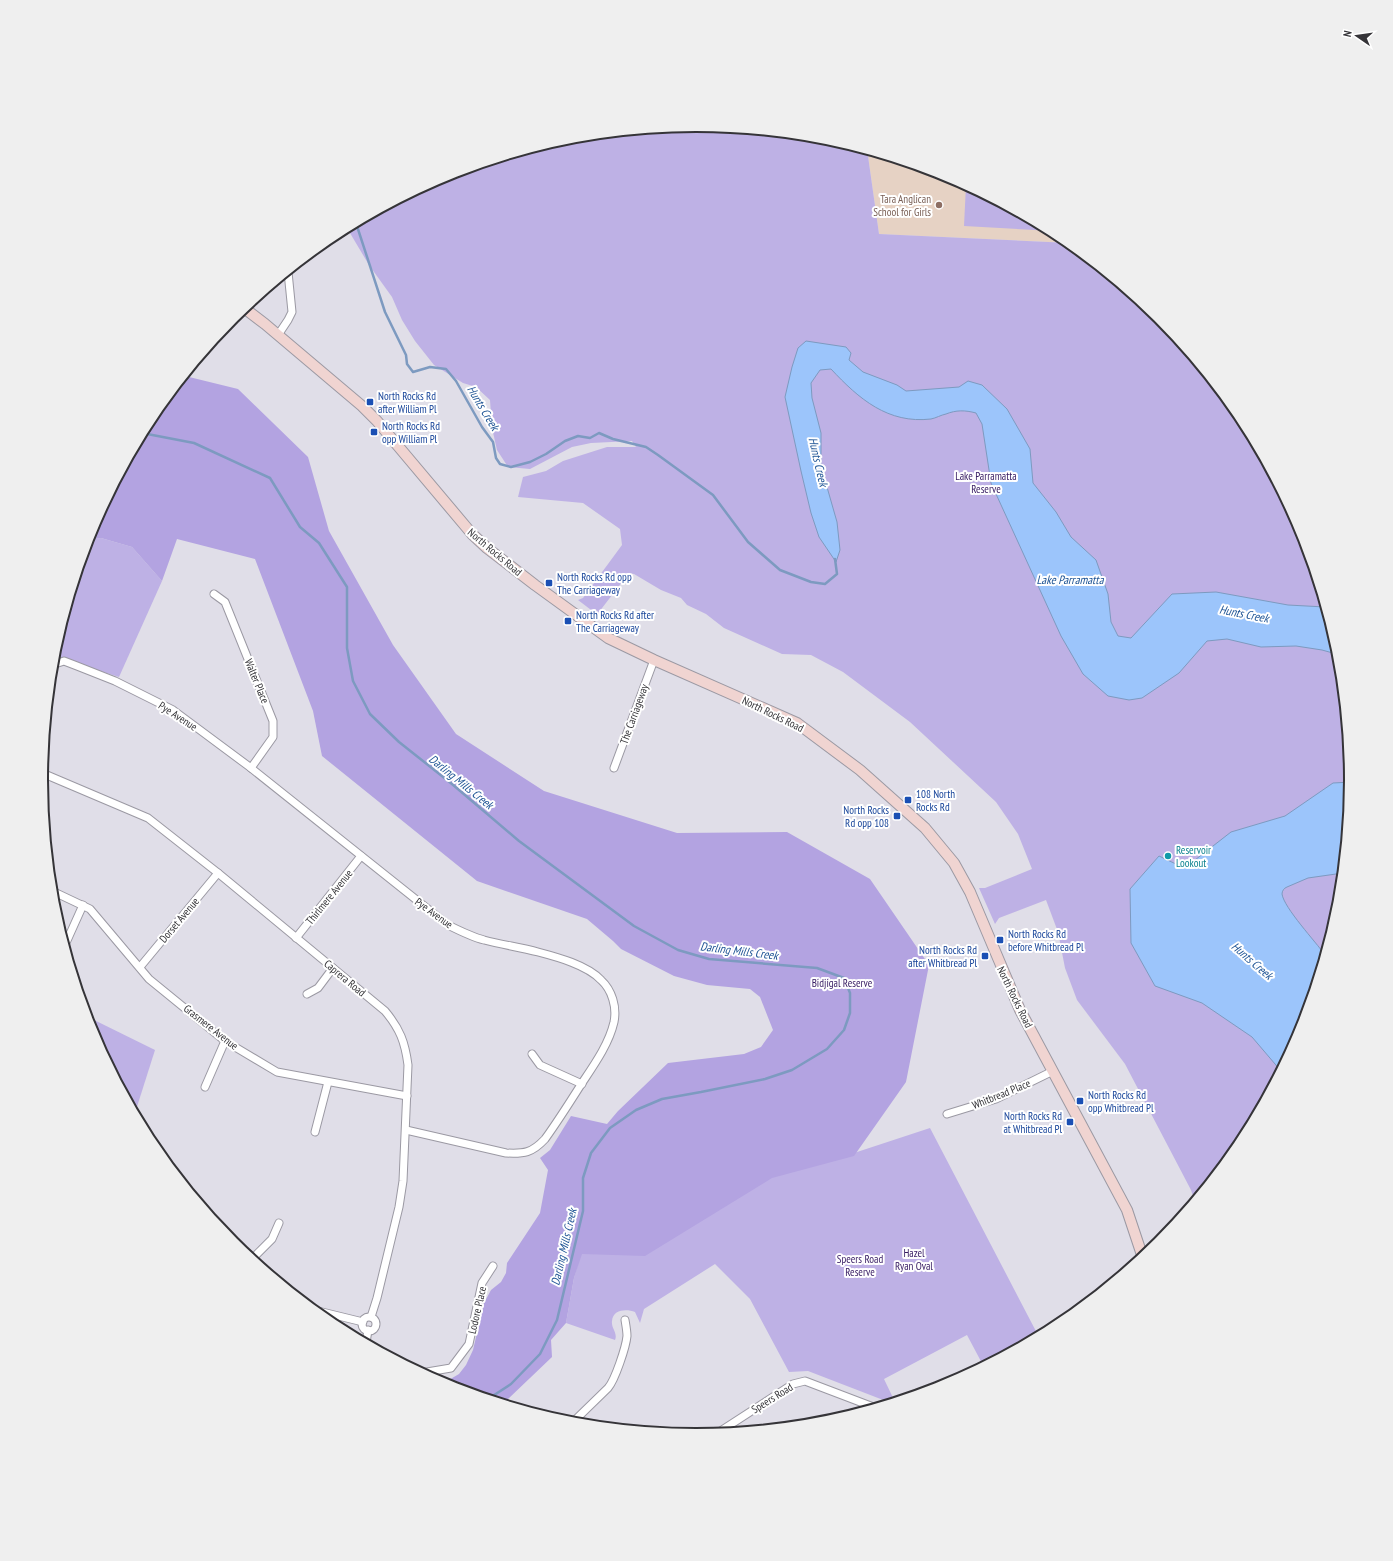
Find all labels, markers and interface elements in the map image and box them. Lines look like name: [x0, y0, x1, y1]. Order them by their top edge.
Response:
north arrow: [1337, 16, 1377, 56]
text: N: [1340, 29, 1355, 38]
place label: Tara Anglican School for Girls: [873, 192, 931, 219]
marker: Tara Anglican School for Girls: [934, 200, 944, 210]
water label: Hunts Creek: [464, 382, 503, 434]
place label: North Rocks Rd after William Pl: [378, 389, 437, 416]
marker: North Rocks Rd after William Pl: [365, 397, 375, 407]
place label: North Rocks Rd opp William Pl: [382, 419, 440, 446]
marker: North Rocks Rd opp William Pl: [369, 427, 379, 437]
water label: Hunts Creek: [806, 436, 832, 489]
park label: Lake Parramatta Reserve: [955, 469, 1017, 496]
street label: North Rocks Road: [465, 525, 525, 579]
place label: North Rocks Rd opp The Carriageway: [557, 570, 632, 597]
water label: Lake Parramatta: [1037, 572, 1105, 587]
marker: North Rocks Rd opp The Carriageway: [544, 578, 554, 588]
water label: Hunts Creek: [1218, 601, 1271, 626]
place label: North Rocks Rd after The Carriageway: [576, 608, 654, 635]
marker: North Rocks Rd after The Carriageway: [563, 616, 573, 626]
street label: Walter Place: [242, 657, 272, 706]
street label: The Carriageway: [617, 681, 652, 746]
street label: North Rocks Road: [740, 693, 806, 735]
street label: Pye Avenue: [156, 698, 200, 734]
water label: Darling Mills Creek: [426, 751, 498, 813]
place label: 108 North Rocks Rd: [916, 787, 955, 814]
marker: 108 North Rocks Rd: [903, 795, 913, 805]
place label: North Rocks Rd opp 108: [843, 803, 889, 830]
marker: North Rocks Rd opp 108: [892, 811, 902, 821]
place label: Reservoir Lookout: [1176, 843, 1211, 870]
marker: Reservoir Lookout: [1163, 851, 1173, 861]
street label: Thirlmere Avenue: [303, 866, 356, 927]
street label: Dorset Avenue: [156, 894, 202, 945]
street label: Pye Avenue: [412, 895, 456, 932]
place label: North Rocks Rd before Whitbread Pl: [1008, 927, 1084, 954]
marker: North Rocks Rd before Whitbread Pl: [995, 935, 1005, 945]
water label: Darling Mills Creek: [699, 938, 780, 963]
water label: Hunts Creek: [1229, 939, 1277, 984]
place label: North Rocks Rd after Whitbread Pl: [908, 943, 977, 970]
marker: North Rocks Rd after Whitbread Pl: [980, 951, 990, 961]
street label: Caprera Road: [321, 957, 369, 1000]
street label: North Rocks Road: [994, 964, 1036, 1030]
park label: Bidjigal Reserve: [812, 976, 873, 990]
street label: Grasmere Avenue: [181, 1001, 242, 1053]
street label: Whitbread Place: [970, 1076, 1033, 1112]
place label: North Rocks Rd opp Whitbread Pl: [1088, 1088, 1154, 1115]
marker: North Rocks Rd opp Whitbread Pl: [1075, 1096, 1085, 1106]
place label: North Rocks Rd at Whitbread Pl: [1003, 1109, 1062, 1136]
marker: North Rocks Rd at Whitbread Pl: [1065, 1117, 1075, 1127]
water label: Darling Mills Creek: [547, 1206, 580, 1287]
park label: Hazel Ryan Oval: [895, 1246, 933, 1273]
park label: Speers Road Reserve: [837, 1252, 883, 1279]
street label: Lodore Place: [465, 1284, 489, 1335]
street label: Speers Road: [749, 1380, 796, 1416]

